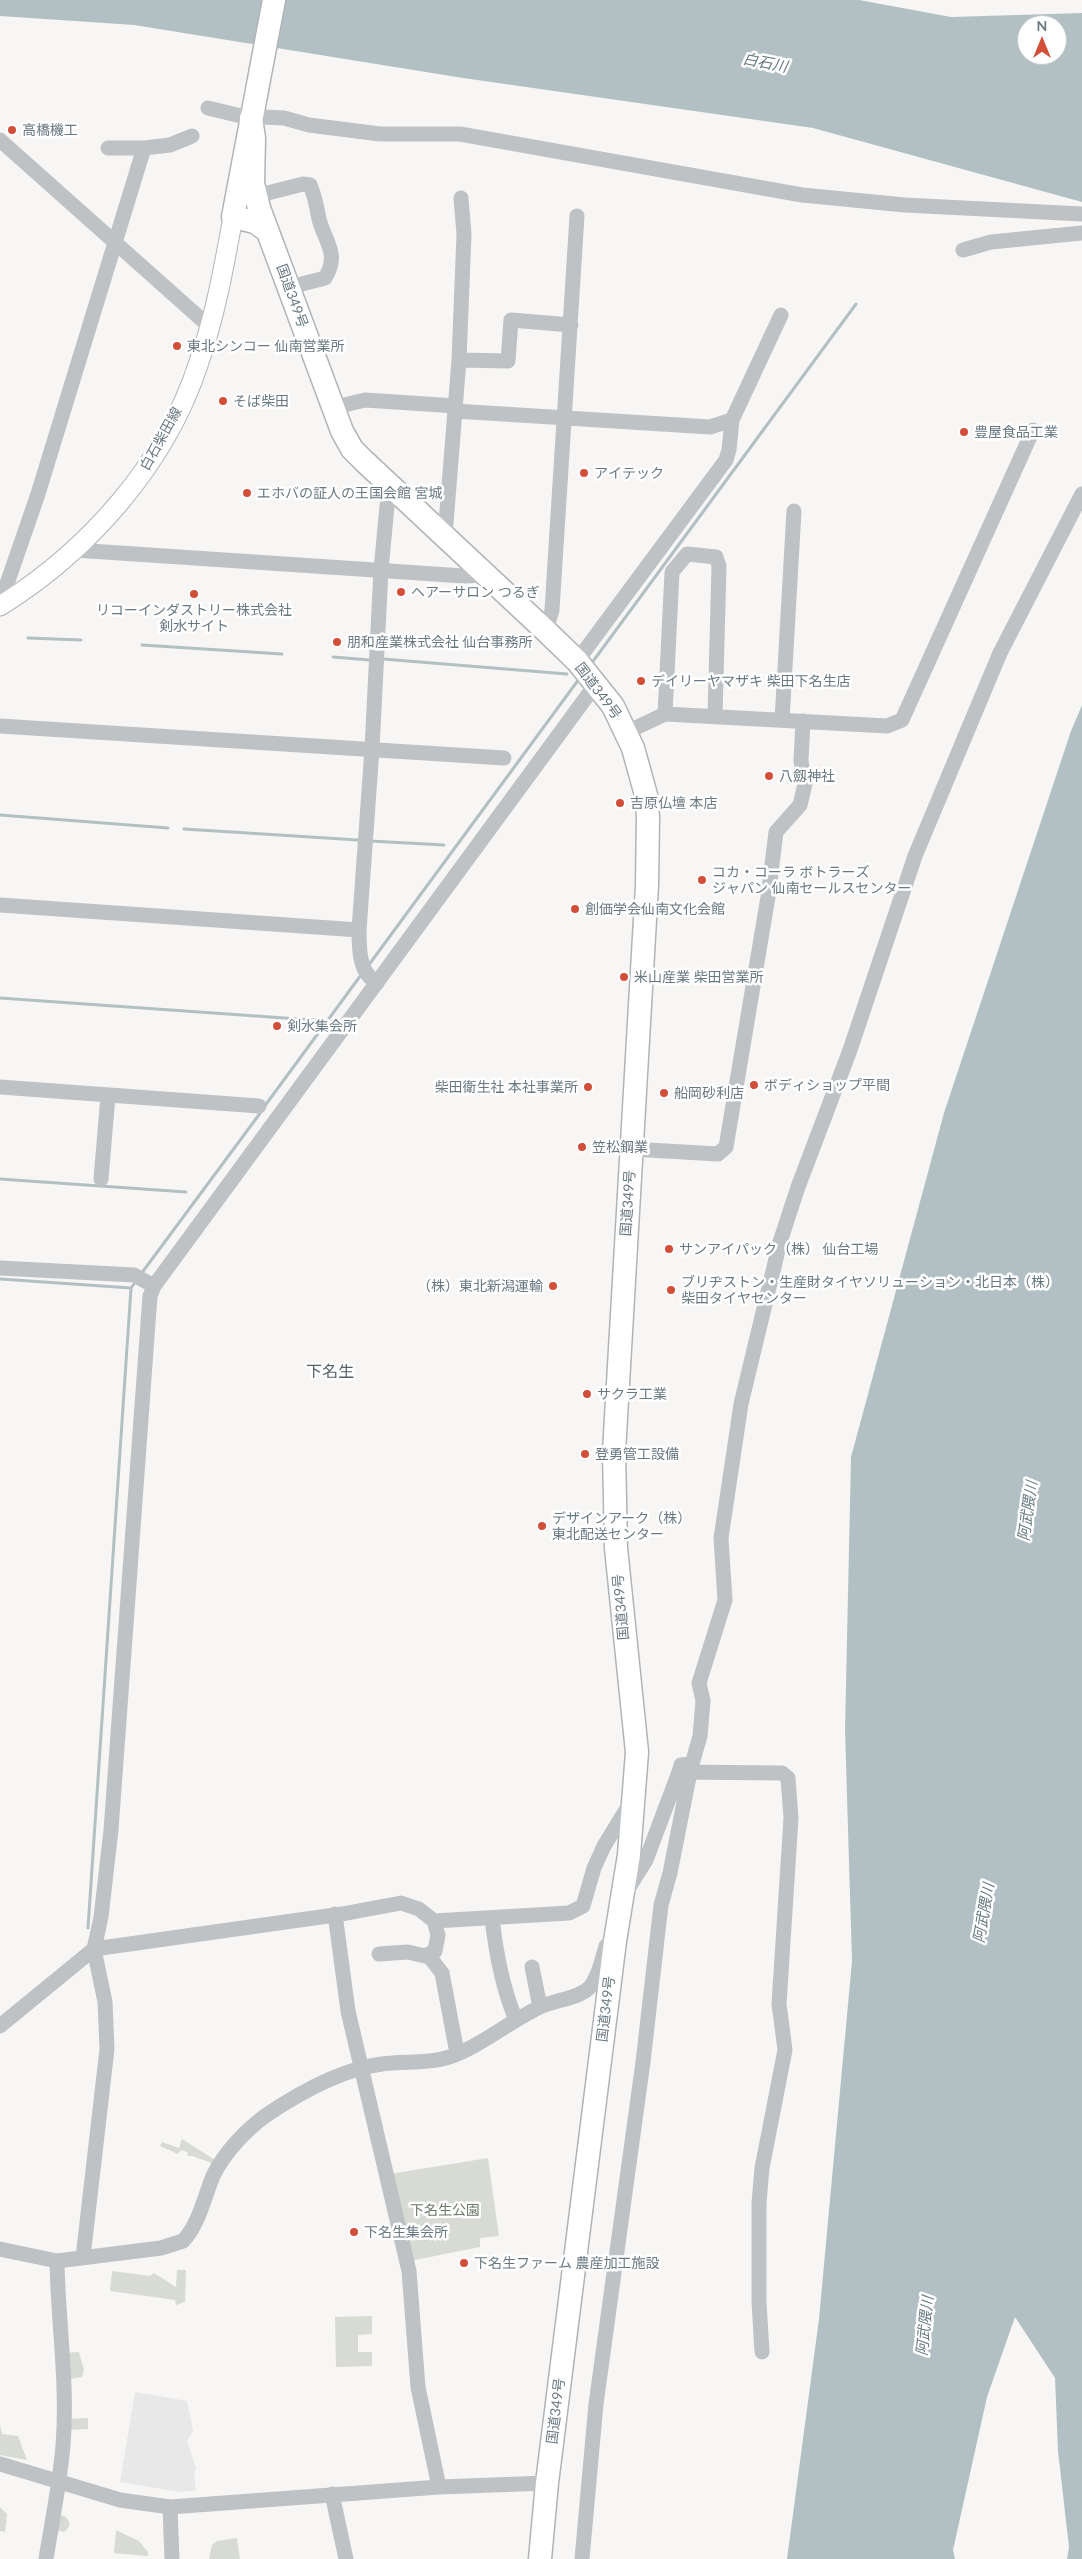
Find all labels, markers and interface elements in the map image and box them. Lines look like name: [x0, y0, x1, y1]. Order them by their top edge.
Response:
north arrow: [1017, 15, 1067, 65]
text: N: [1037, 17, 1047, 34]
water label: 白石川: [741, 50, 789, 76]
place label: 高橋機工: [22, 122, 78, 138]
marker: 高橋機工: [6, 124, 18, 136]
street label: 国道349号: [273, 262, 311, 330]
place label: 東北シンコー 仙南営業所: [187, 338, 345, 354]
marker: 東北シンコー 仙南営業所: [171, 340, 183, 352]
place label: そば柴田: [233, 393, 289, 409]
marker: そば柴田: [217, 395, 229, 407]
street label: 白石柴田線: [137, 404, 185, 474]
place label: 豊屋食品工業: [974, 424, 1058, 440]
marker: 豊屋食品工業: [958, 426, 970, 438]
place label: アイテック: [594, 465, 664, 481]
marker: アイテック: [578, 467, 590, 479]
place label: エホバの証人の王国会館 宮城: [257, 485, 443, 501]
marker: エホバの証人の王国会館 宮城: [241, 487, 253, 499]
place label: ヘアーサロン つるぎ: [411, 584, 540, 600]
marker: ヘアーサロン つるぎ: [395, 586, 407, 598]
marker: リコーインダストリー株式会社 剣水サイト: [188, 588, 200, 600]
place label: リコーインダストリー株式会社 剣水サイト: [96, 602, 292, 634]
place label: 朋和産業株式会社 仙台事務所: [347, 634, 533, 650]
marker: 朋和産業株式会社 仙台事務所: [331, 636, 343, 648]
street label: 国道349号: [571, 659, 625, 723]
place label: デイリーヤマザキ 柴田下名生店: [651, 673, 851, 689]
marker: デイリーヤマザキ 柴田下名生店: [635, 675, 647, 687]
place label: 八劔神社: [779, 768, 835, 784]
marker: 八劔神社: [763, 770, 775, 782]
place label: 吉原仏壇 本店: [630, 795, 718, 811]
marker: 吉原仏壇 本店: [614, 797, 626, 809]
place label: コカ・コーラ ボトラーズ ジャパン 仙南セールスセンター: [712, 864, 912, 896]
marker: コカ・コーラ ボトラーズ ジャパン 仙南セールスセンター: [696, 874, 708, 886]
place label: 創価学会仙南文化会館: [585, 901, 725, 917]
marker: 創価学会仙南文化会館: [569, 903, 581, 915]
place label: 米山産業 柴田営業所: [634, 969, 764, 985]
marker: 米山産業 柴田営業所: [618, 971, 630, 983]
place label: 剣水集会所: [287, 1018, 357, 1034]
marker: 剣水集会所: [271, 1020, 283, 1032]
place label: ボディショップ平間: [764, 1077, 890, 1093]
place label: 柴田衛生社 本社事業所: [434, 1079, 578, 1095]
marker: ボディショップ平間: [748, 1079, 760, 1091]
marker: 柴田衛生社 本社事業所: [582, 1081, 594, 1093]
place label: 船岡砂利店: [674, 1085, 744, 1101]
marker: 船岡砂利店: [658, 1087, 670, 1099]
place label: 笠松鋼業: [592, 1139, 648, 1155]
marker: 笠松鋼業: [576, 1141, 588, 1153]
street label: 国道349号: [617, 1169, 639, 1237]
place label: サンアイパック（株） 仙台工場: [679, 1241, 879, 1257]
marker: サンアイパック（株） 仙台工場: [663, 1243, 675, 1255]
place label: ブリヂストン・生産財タイヤソリューション・北日本（株） 柴田タイヤセンター: [681, 1274, 1059, 1306]
place label: （株）東北新潟運輸: [417, 1278, 543, 1294]
marker: （株）東北新潟運輸: [547, 1280, 559, 1292]
marker: ブリヂストン・生産財タイヤソリューション・北日本（株） 柴田タイヤセンター: [665, 1284, 677, 1296]
district label: 下名生: [306, 1362, 354, 1382]
place label: サクラ工業: [597, 1386, 667, 1402]
marker: サクラ工業: [581, 1388, 593, 1400]
place label: 登勇管工設備: [595, 1446, 679, 1462]
marker: 登勇管工設備: [579, 1448, 591, 1460]
water label: 阿武隈川: [1015, 1480, 1041, 1542]
place label: デザインアーク（株） 東北配送センター: [552, 1510, 691, 1542]
marker: デザインアーク（株） 東北配送センター: [536, 1520, 548, 1532]
street label: 国道349号: [610, 1573, 632, 1641]
water label: 阿武隈川: [970, 1882, 998, 1944]
street label: 国道349号: [594, 1975, 618, 2043]
park label: 下名生公園: [410, 2202, 480, 2218]
place label: 下名生集会所: [364, 2224, 448, 2240]
marker: 下名生集会所: [348, 2226, 360, 2238]
place label: 下名生ファーム 農産加工施設: [474, 2255, 660, 2271]
marker: 下名生ファーム 農産加工施設: [458, 2257, 470, 2269]
water label: 阿武隈川: [913, 2295, 937, 2357]
street label: 国道349号: [544, 2377, 568, 2445]

